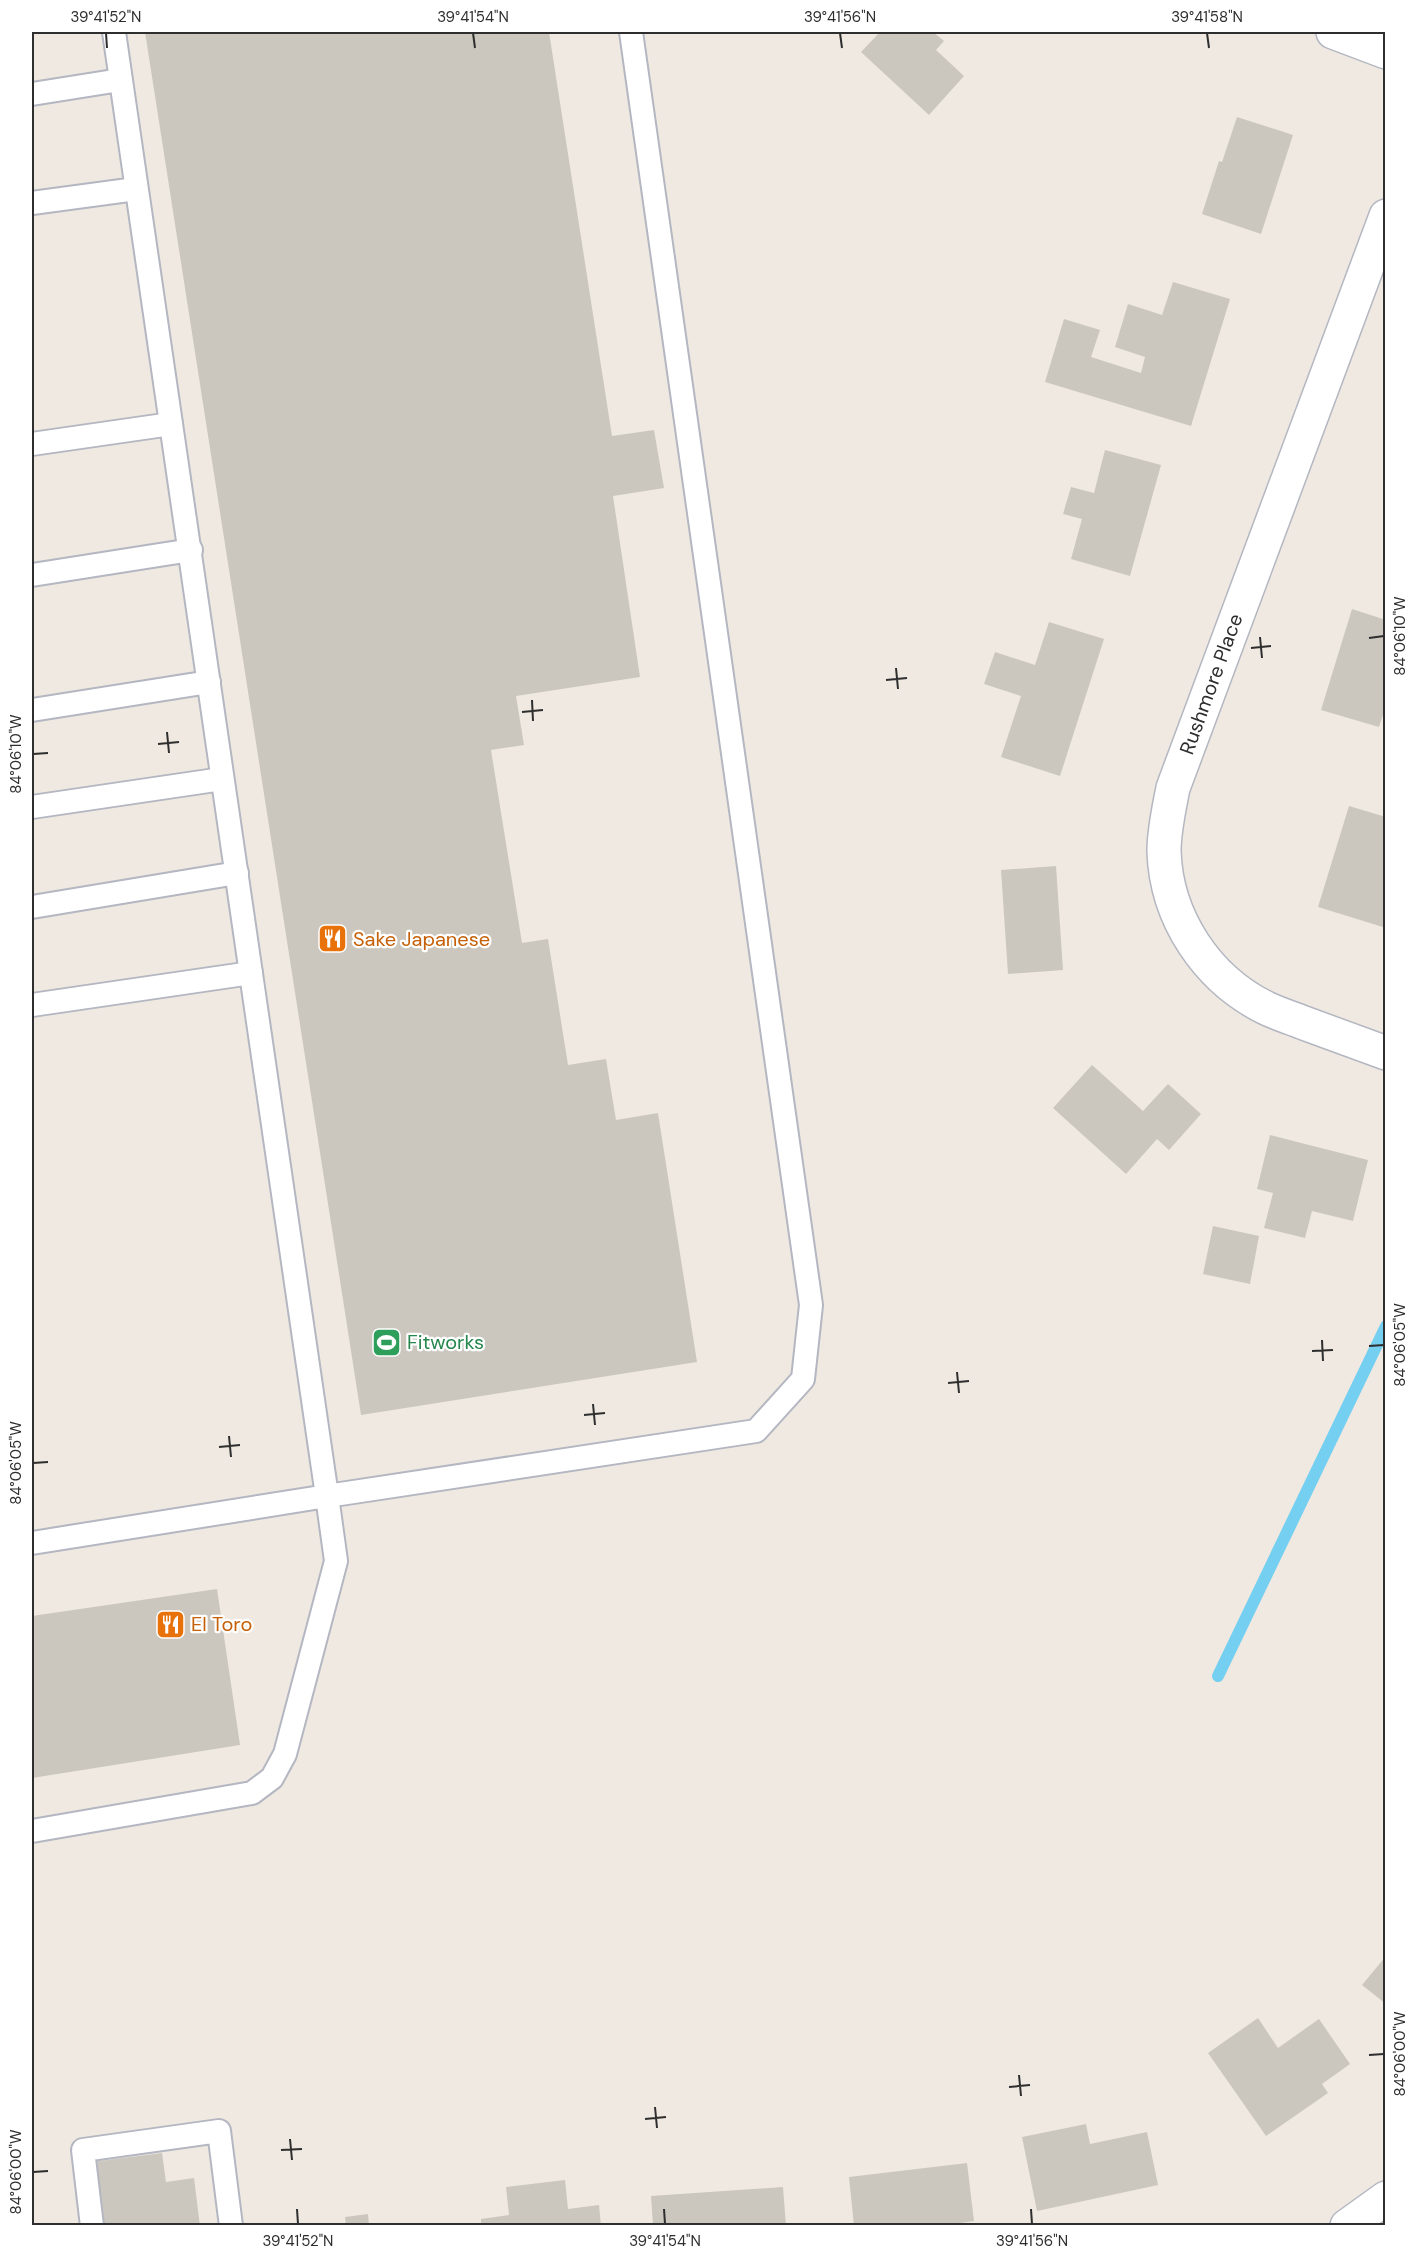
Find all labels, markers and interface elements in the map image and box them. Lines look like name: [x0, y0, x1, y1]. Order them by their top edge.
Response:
text: 39°41'52"N: [71, 7, 141, 27]
text: 39°41'54"N: [437, 7, 509, 27]
text: 39°41'56"N: [804, 7, 876, 27]
text: 39°41'58"N: [1171, 7, 1243, 27]
text: 84°06'10"W: [1390, 596, 1410, 676]
street label: Rushmore Place: [1173, 610, 1249, 758]
text: 84°06'10"W: [6, 714, 26, 794]
restaurant icon: Sake Japanese: [316, 923, 348, 955]
place label: Sake Japanese: [353, 926, 490, 952]
text: 84°06'05"W: [1390, 1303, 1410, 1387]
sports icon: Fitworks: [370, 1326, 402, 1358]
place label: Fitworks: [407, 1329, 484, 1355]
text: 84°06'05"W: [6, 1421, 26, 1505]
restaurant icon: El Toro: [154, 1608, 186, 1640]
place label: El Toro: [191, 1611, 252, 1637]
text: 84°06'00"W: [1390, 2011, 1410, 2096]
text: 84°06'00"W: [6, 2129, 26, 2214]
text: 39°41'52"N: [263, 2231, 333, 2251]
text: 39°41'54"N: [629, 2231, 701, 2251]
text: 39°41'56"N: [996, 2231, 1068, 2251]

